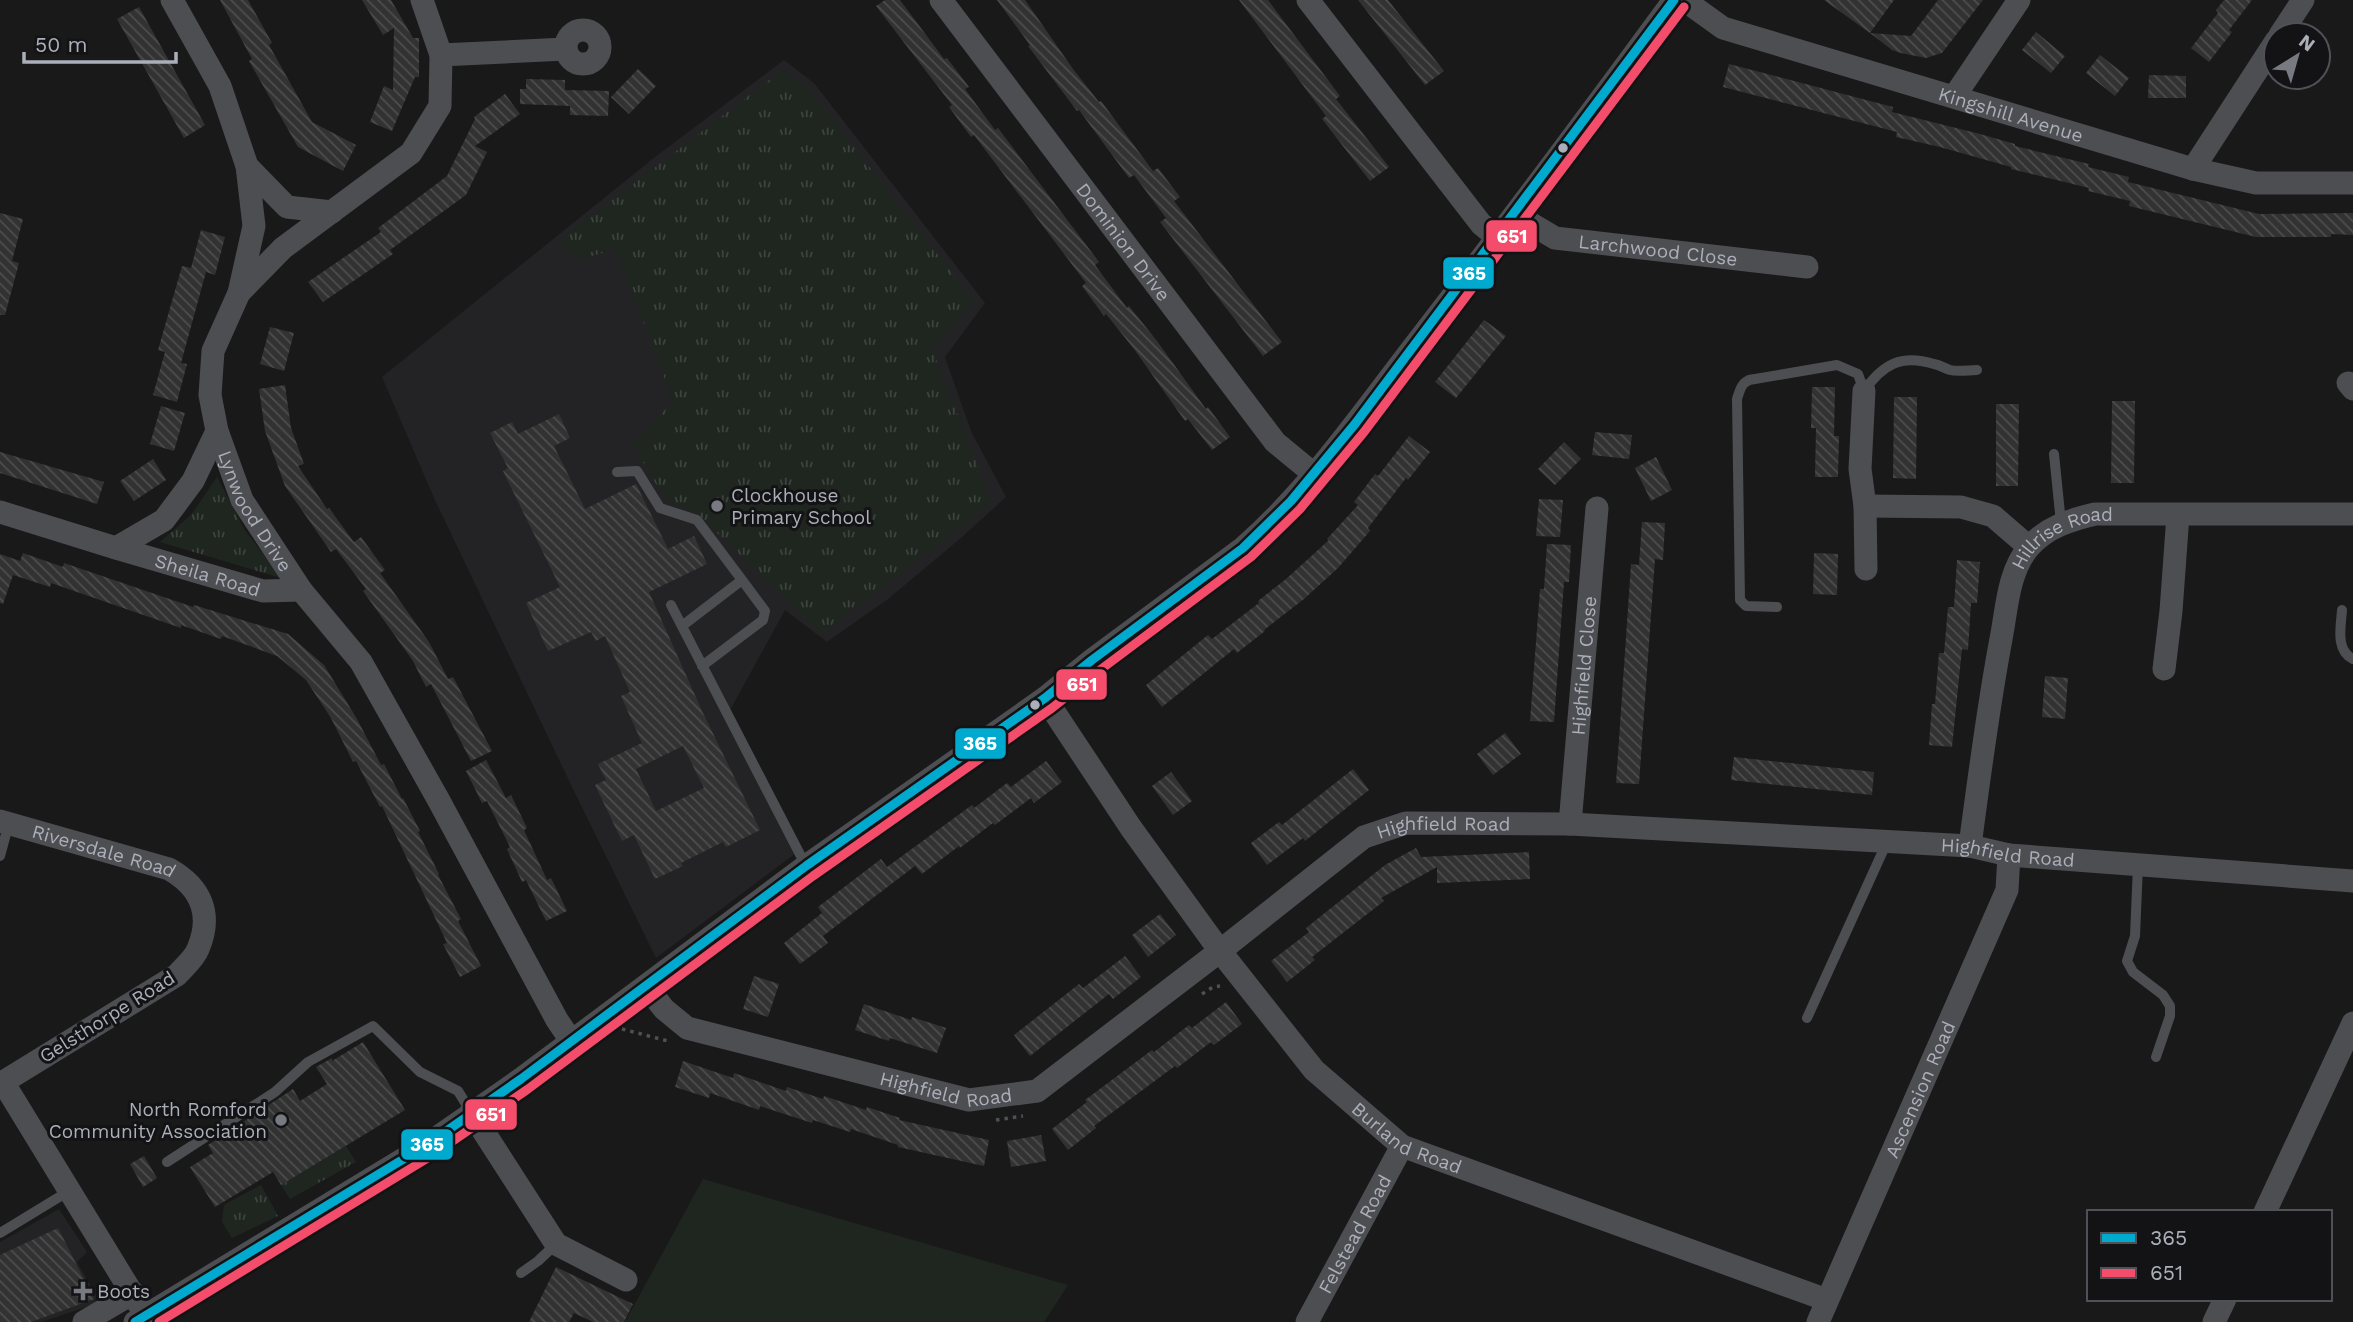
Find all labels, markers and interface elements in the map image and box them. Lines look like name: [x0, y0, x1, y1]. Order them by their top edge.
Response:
scale bar: [24, 21, 177, 65]
north arrow: [2262, 21, 2332, 91]
text: N: [2294, 29, 2319, 56]
text: 50 m: [35, 32, 87, 57]
street label: Kingshill Avenue: [1936, 82, 2086, 147]
unlabelled marker: [1556, 141, 1570, 155]
street label: Dominion Drive: [1072, 178, 1176, 305]
line badge: 651: [1485, 219, 1538, 253]
text: 651: [1497, 225, 1527, 248]
street label: Larchwood Close: [1577, 229, 1739, 270]
line badge: 365: [1442, 256, 1495, 290]
text: 365: [1452, 262, 1486, 285]
street label: Lynwood Drive: [213, 447, 297, 576]
place label: Clockhouse Primary School: [731, 484, 871, 529]
marker: Clockhouse Primary School: [709, 498, 725, 514]
street label: Hillrise Road: [2006, 503, 2113, 573]
street label: Sheila Road: [152, 548, 263, 601]
street label: Highfield Close: [1566, 595, 1601, 736]
line badge: 651: [1055, 668, 1108, 701]
text: 651: [1067, 673, 1097, 696]
unlabelled marker: [1028, 698, 1042, 712]
line badge: 365: [954, 727, 1007, 760]
text: 365: [963, 732, 997, 755]
street label: Highfield Road: [1373, 811, 1510, 844]
street label: Riversdale Road: [29, 819, 180, 882]
street label: Highfield Road: [1940, 833, 2075, 871]
street label: Gelsthorpe Road: [35, 966, 179, 1068]
street label: Ascension Road: [1880, 1017, 1960, 1161]
street label: Highfield Road: [877, 1066, 1014, 1112]
street label: Burland Road: [1347, 1097, 1465, 1178]
place label: North Romford Community Association: [49, 1098, 267, 1143]
line badge: 651: [464, 1098, 518, 1131]
text: 651: [476, 1103, 506, 1126]
marker: North Romford Community Association: [273, 1112, 289, 1128]
line badge: 365: [400, 1128, 454, 1161]
text: 365: [410, 1133, 444, 1156]
street label: Felstead Road: [1313, 1171, 1396, 1297]
legend: [2087, 1210, 2332, 1301]
text: 365: [2150, 1225, 2187, 1250]
text: 651: [2150, 1260, 2183, 1285]
place label: Boots: [97, 1280, 150, 1303]
marker: Boots: [75, 1283, 91, 1299]

